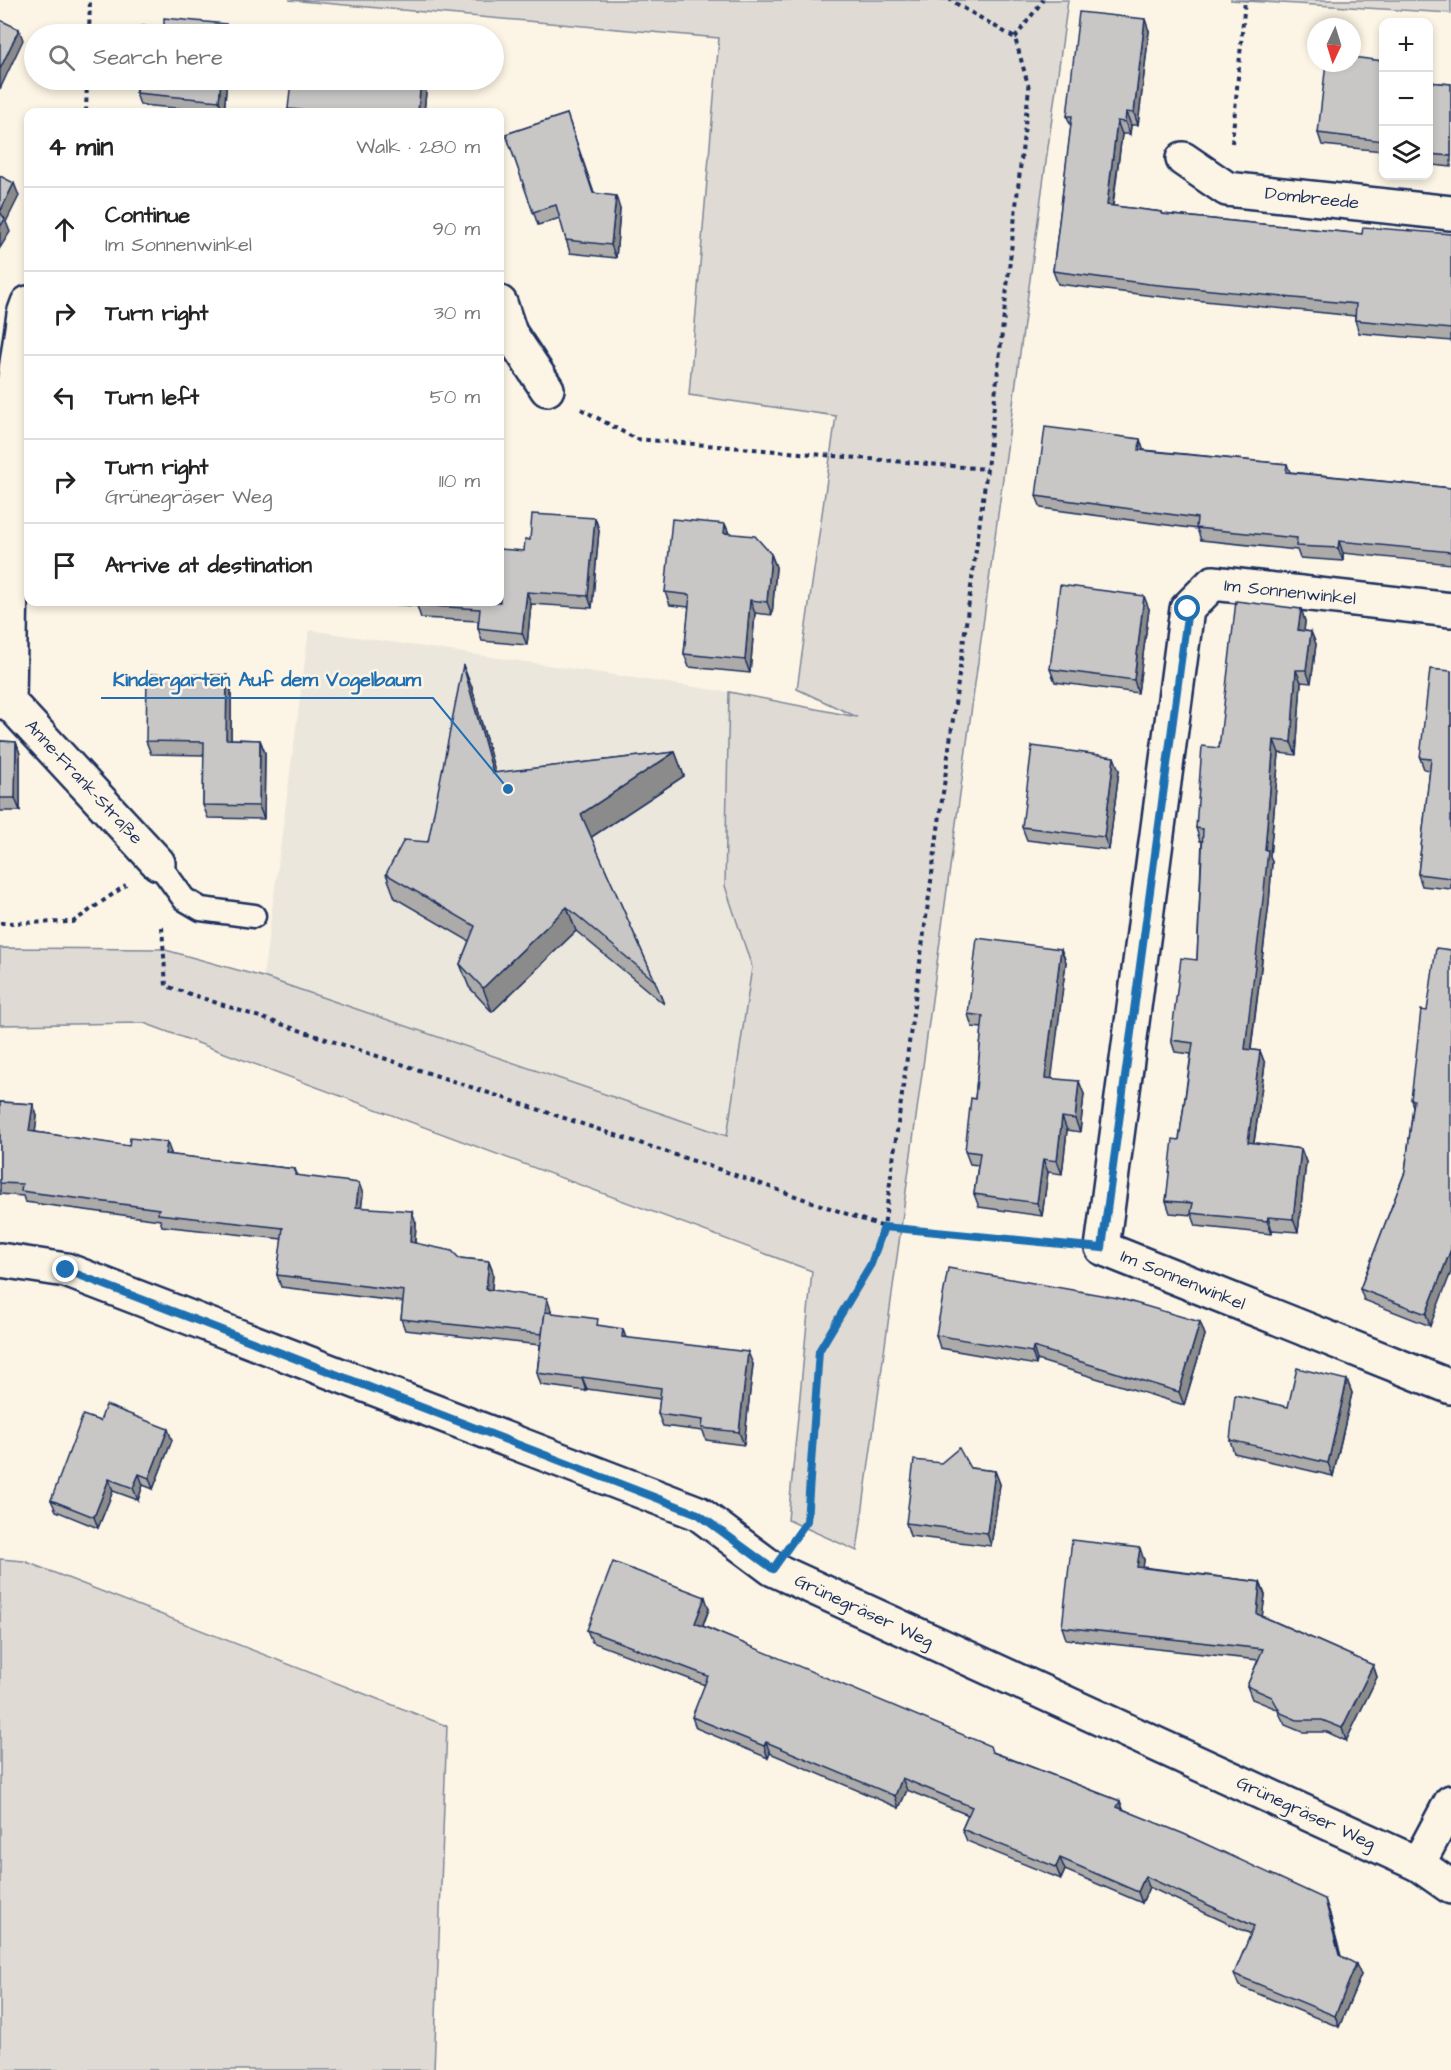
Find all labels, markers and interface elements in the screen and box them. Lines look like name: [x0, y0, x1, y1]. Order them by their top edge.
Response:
north arrow: [1307, 18, 1361, 72]
map controls: [1379, 18, 1433, 180]
button: +: [1379, 18, 1433, 72]
search box: [24, 24, 504, 90]
icon: search: [45, 41, 78, 74]
text: Search here: [93, 42, 223, 73]
button: −: [1379, 72, 1433, 126]
button: layers: [1379, 126, 1433, 180]
text: 4 min: [48, 129, 113, 165]
text: Walk · 280 m: [356, 133, 480, 161]
street label: Dombreede: [1264, 181, 1360, 215]
text: Continue: [105, 200, 190, 231]
icon: ahead: [48, 213, 81, 246]
text: 90 m: [432, 215, 480, 243]
text: Im Sonnenwinkel: [105, 231, 252, 259]
icon: right: [48, 297, 81, 330]
text: Turn right: [105, 298, 208, 329]
text: 30 m: [434, 299, 480, 327]
icon: left: [48, 381, 81, 414]
text: Turn left: [105, 382, 199, 413]
text: 50 m: [430, 383, 480, 411]
text: Turn right: [105, 452, 208, 483]
icon: right: [48, 465, 81, 498]
text: 110 m: [439, 467, 480, 495]
text: Grünegräser Weg: [105, 483, 272, 511]
icon: arrive: [48, 549, 81, 582]
text: Arrive at destination: [105, 550, 312, 581]
street label: Im Sonnenwinkel: [1223, 573, 1357, 611]
route start: [1174, 595, 1200, 621]
callout: Kindergarten Auf dem Vogelbaum: [101, 660, 433, 698]
text: Kindergarten Auf dem Vogelbaum: [113, 666, 422, 695]
street label: Anne-Frank-Straße: [19, 714, 149, 850]
street label: Im Sonnenwinkel: [1117, 1244, 1249, 1316]
route end: [52, 1256, 78, 1282]
street label: Grünegräser Weg: [790, 1568, 937, 1655]
street label: Grünegräser Weg: [1232, 1770, 1379, 1857]

